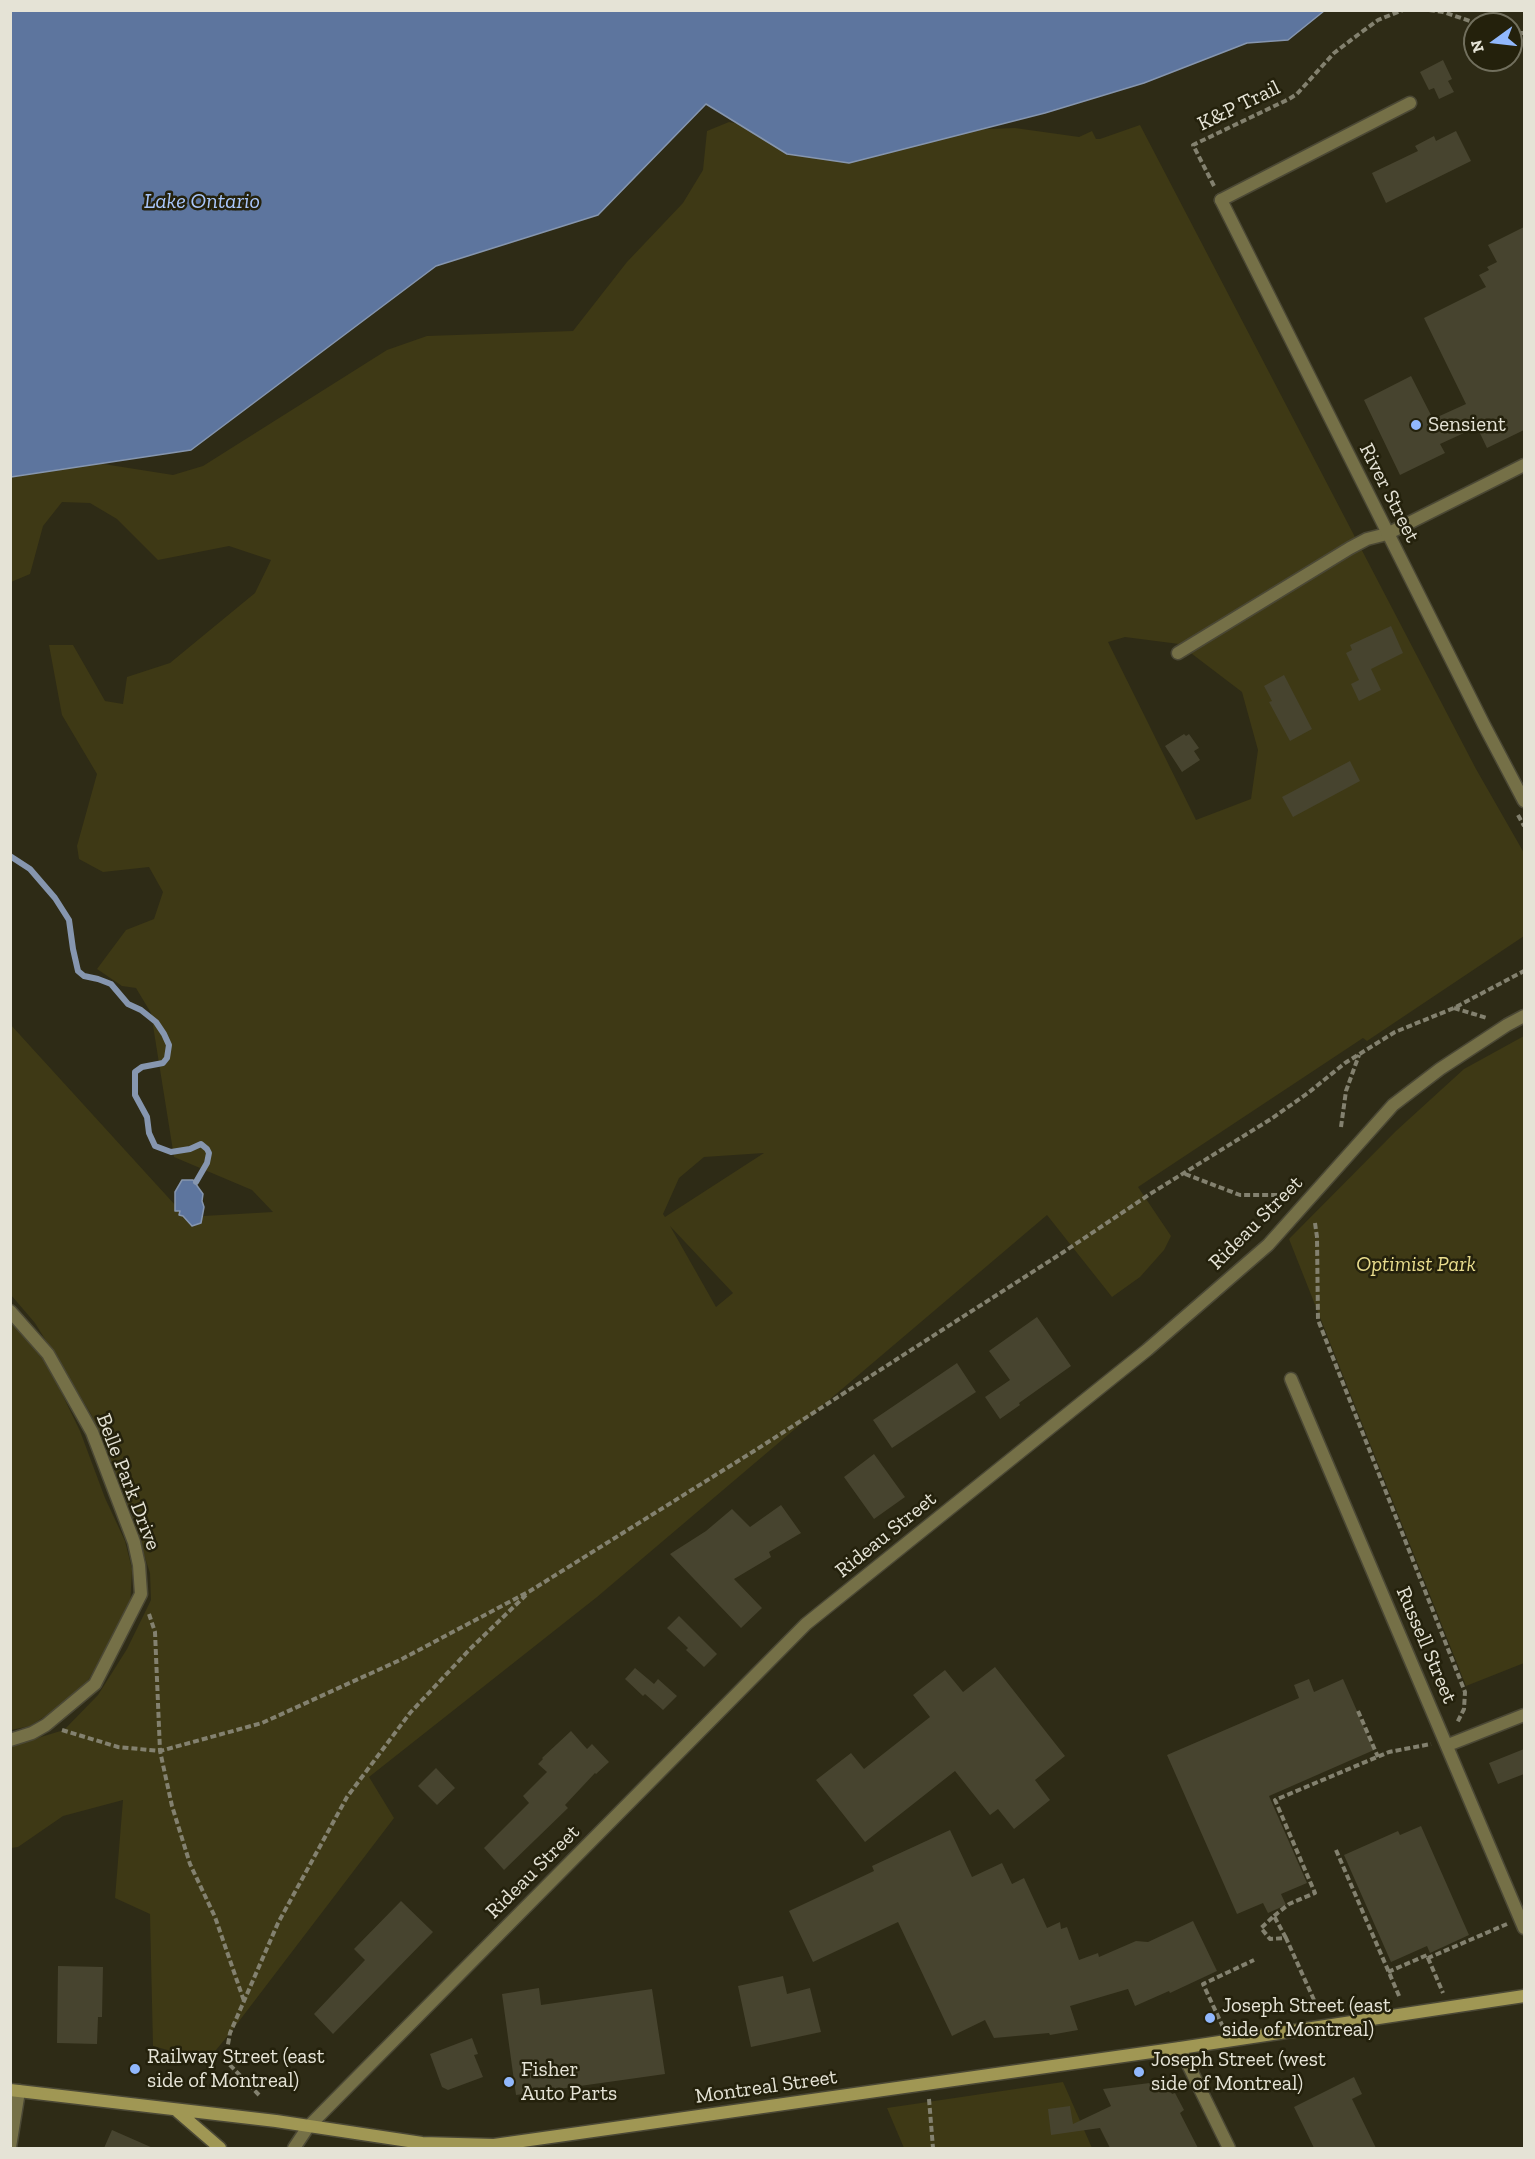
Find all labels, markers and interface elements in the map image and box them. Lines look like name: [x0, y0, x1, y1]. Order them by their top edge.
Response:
north arrow: [1463, 12, 1523, 72]
text: N: [1466, 38, 1488, 55]
street label: K&P Trail: [1194, 75, 1284, 137]
water label: Lake Ontario: [144, 189, 260, 215]
place label: Sensient: [1428, 412, 1506, 438]
marker: Sensient: [1409, 418, 1423, 432]
street label: River Street: [1353, 439, 1425, 547]
street label: Rideau Street: [1204, 1171, 1308, 1275]
park label: Optimist Park: [1356, 1252, 1476, 1278]
street label: Belle Park Drive: [90, 1410, 166, 1554]
street label: Rideau Street: [831, 1487, 941, 1583]
street label: Russell Street: [1390, 1583, 1462, 1707]
street label: Rideau Street: [481, 1820, 585, 1924]
place label: Joseph Street (east side of Montreal): [1222, 1993, 1391, 2043]
marker: Joseph Street (east side of Montreal): [1203, 2011, 1217, 2025]
place label: Railway Street (east side of Montreal): [147, 2044, 324, 2094]
place label: Joseph Street (west side of Montreal): [1151, 2047, 1326, 2097]
place label: Fisher Auto Parts: [521, 2057, 617, 2107]
marker: Railway Street (east side of Montreal): [128, 2062, 142, 2076]
street label: Montreal Street: [693, 2065, 839, 2109]
marker: Joseph Street (west side of Montreal): [1132, 2065, 1146, 2079]
marker: Fisher Auto Parts: [502, 2075, 516, 2089]

